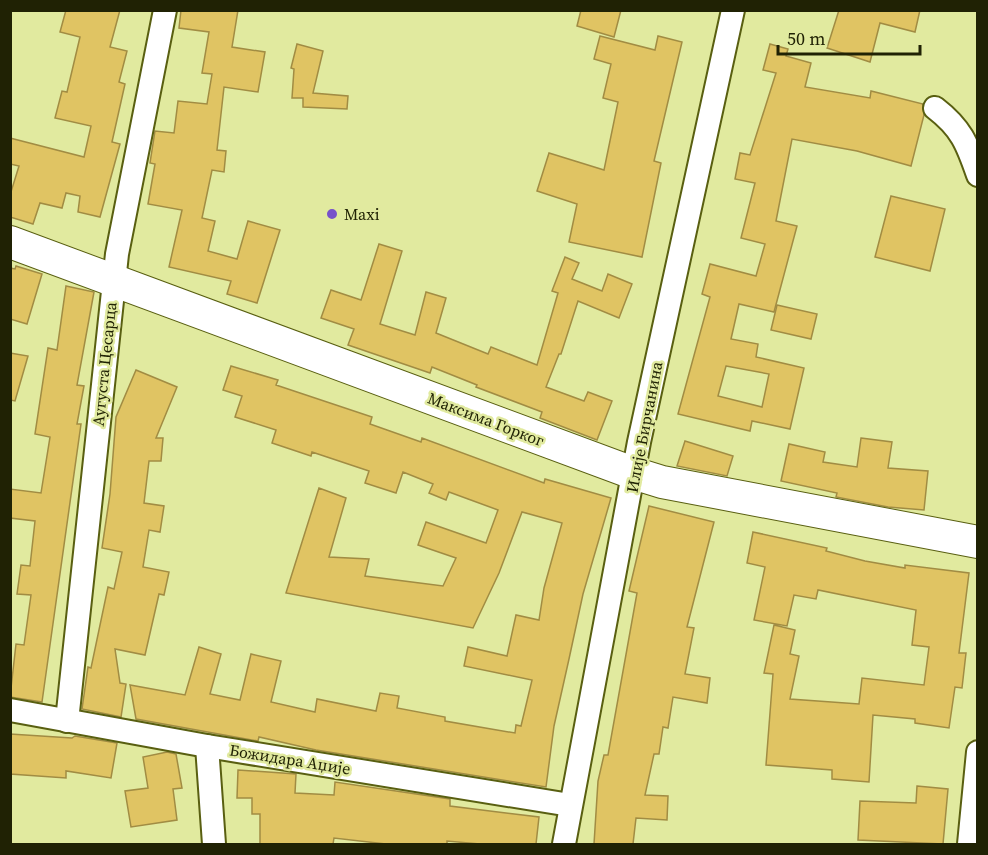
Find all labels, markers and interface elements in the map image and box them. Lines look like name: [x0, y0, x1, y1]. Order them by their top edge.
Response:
scale bar: [778, 18, 920, 56]
text: 50 m: [787, 26, 825, 51]
place label: Maxi: [344, 203, 380, 225]
marker: Maxi: [325, 207, 339, 221]
street label: Аугуста Цесарца: [87, 300, 122, 427]
street label: Илије Бирчанина: [620, 359, 668, 495]
street label: Максима Горког: [425, 387, 547, 451]
street label: Божидара Аџије: [228, 739, 352, 779]

